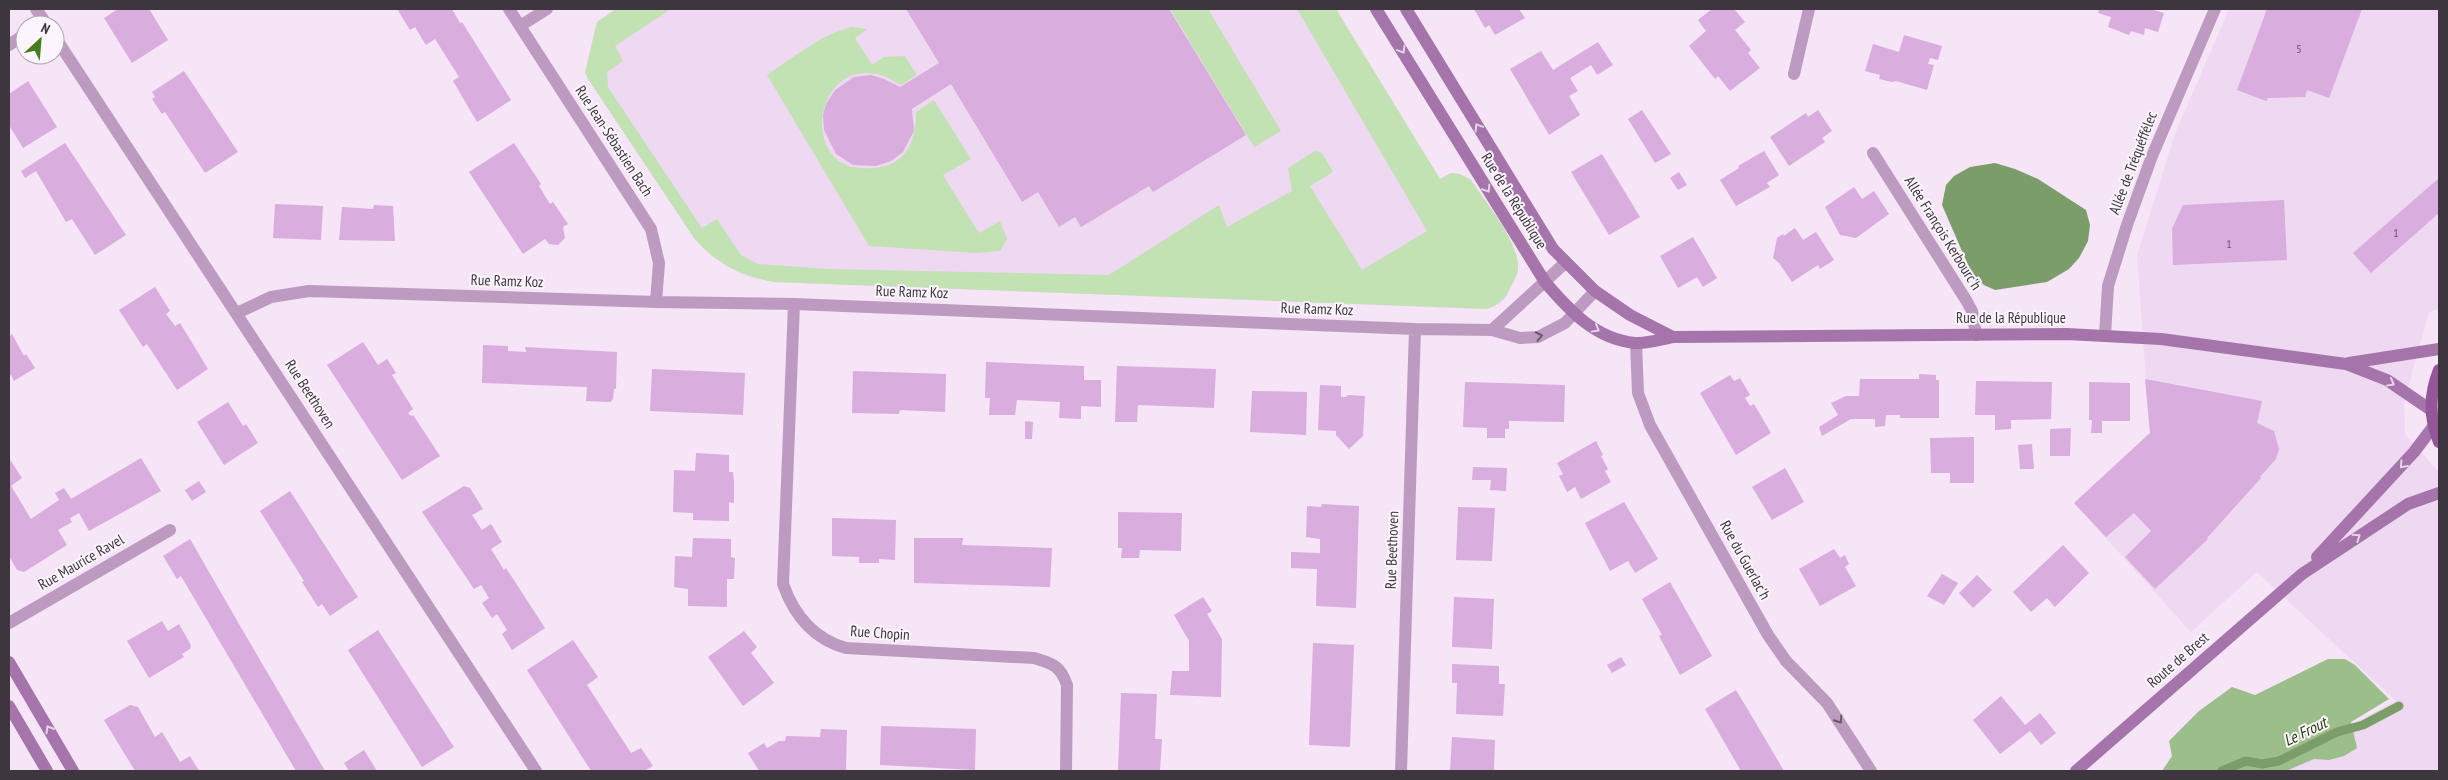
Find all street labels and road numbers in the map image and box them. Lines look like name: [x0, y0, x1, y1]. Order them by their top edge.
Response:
street label: Rue Jean-Sébastien Bach: [571, 82, 657, 200]
street label: Allée de Tréquéffélec: [2104, 108, 2161, 217]
street label: Rue de la République: [1477, 149, 1552, 252]
street label: Allée François Kerbourc'h: [1901, 172, 1986, 293]
street label: Rue Ramz Koz: [470, 270, 544, 291]
street label: Rue Ramz Koz: [875, 281, 949, 302]
street label: Rue Ramz Koz: [1280, 298, 1354, 319]
street label: Rue de la République: [1956, 308, 2066, 327]
street label: Rue Beethoven: [281, 356, 340, 432]
street label: Rue Beethoven: [1381, 511, 1402, 589]
street label: Rue du Guerlac'h: [1716, 517, 1775, 603]
street label: Rue Maurice Ravel: [35, 529, 127, 594]
street label: Rue Chopin: [850, 621, 910, 644]
street label: Route de Brest: [2143, 628, 2212, 692]

